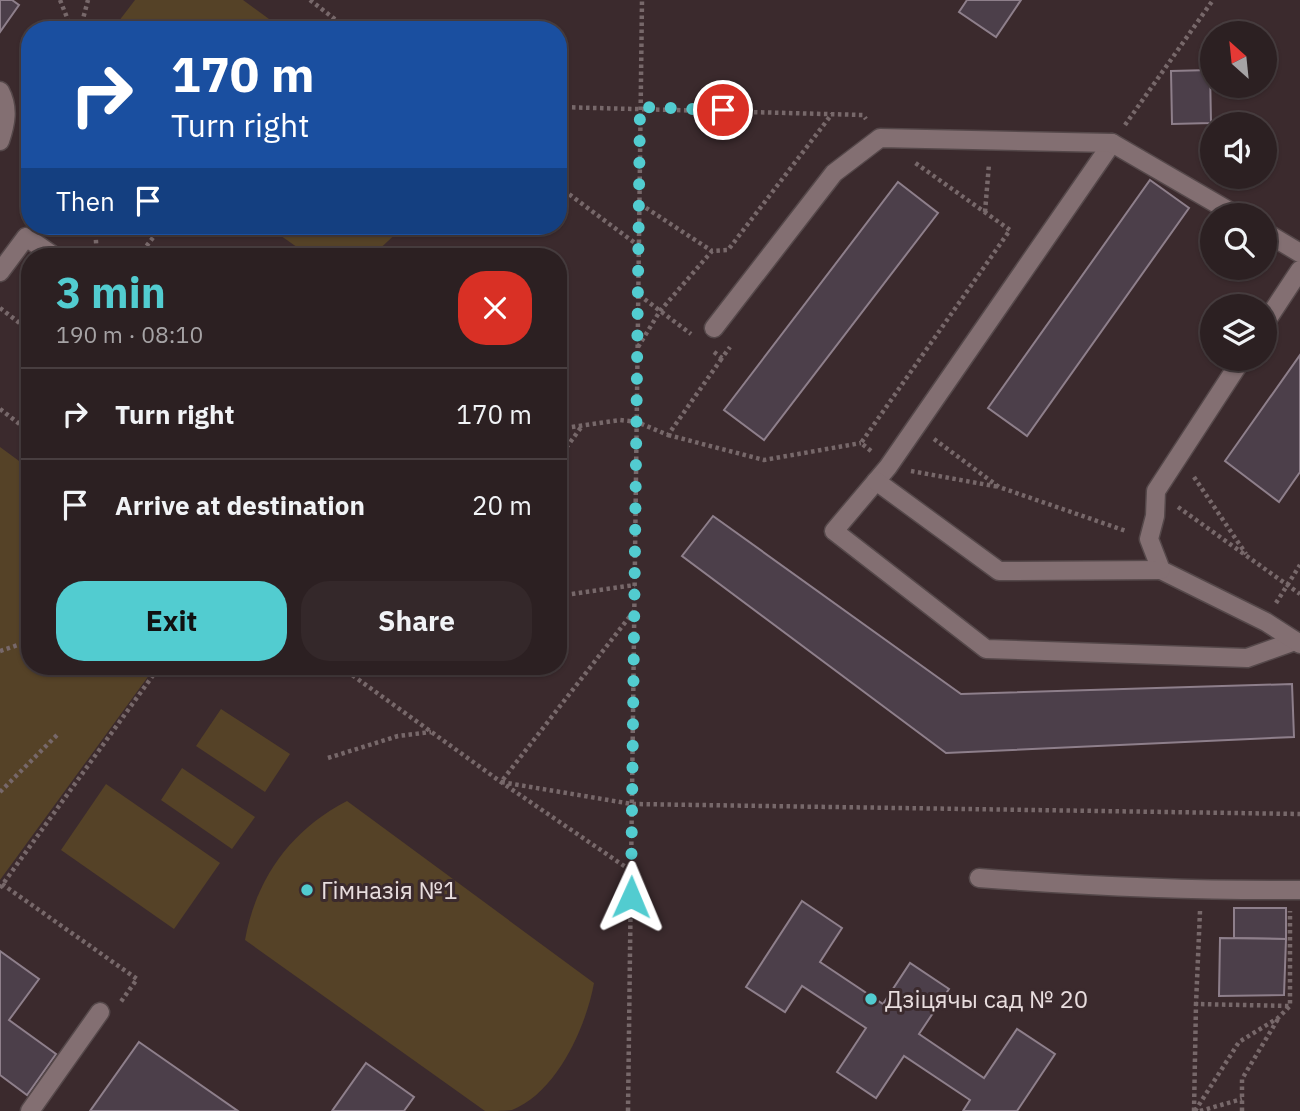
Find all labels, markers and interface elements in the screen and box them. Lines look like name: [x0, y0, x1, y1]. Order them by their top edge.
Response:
north arrow: [1200, 21, 1278, 98]
map controls: [1200, 21, 1277, 371]
text: 170 m: [171, 42, 315, 105]
icon: right: [56, 49, 147, 140]
pin: [693, 80, 753, 140]
icon: arrive: [704, 91, 742, 129]
text: Turn right: [171, 104, 309, 146]
button: sound: [1200, 112, 1277, 189]
icon: arrive: [129, 182, 167, 220]
text: Then: [56, 184, 115, 218]
button: search: [1200, 203, 1277, 280]
text: 3 min: [56, 265, 166, 320]
button: close: [458, 271, 532, 345]
button: layers: [1200, 294, 1277, 371]
text: 190 m · 08:10: [56, 319, 203, 349]
icon: right: [56, 395, 94, 433]
text: Turn right: [115, 397, 234, 431]
text: 170 m: [456, 397, 532, 431]
icon: arrive: [56, 486, 94, 524]
text: Arrive at destination: [115, 488, 365, 522]
text: 20 m: [472, 488, 532, 522]
button: Exit: [56, 581, 287, 661]
button: Share: [301, 581, 532, 661]
position arrow: [594, 860, 668, 934]
place label: Гімназія №1: [321, 874, 458, 906]
marker: Гімназія №1: [299, 882, 315, 898]
place label: Дзіцячы сад № 20: [885, 983, 1088, 1015]
marker: Дзіцячы сад № 20: [863, 991, 879, 1007]

